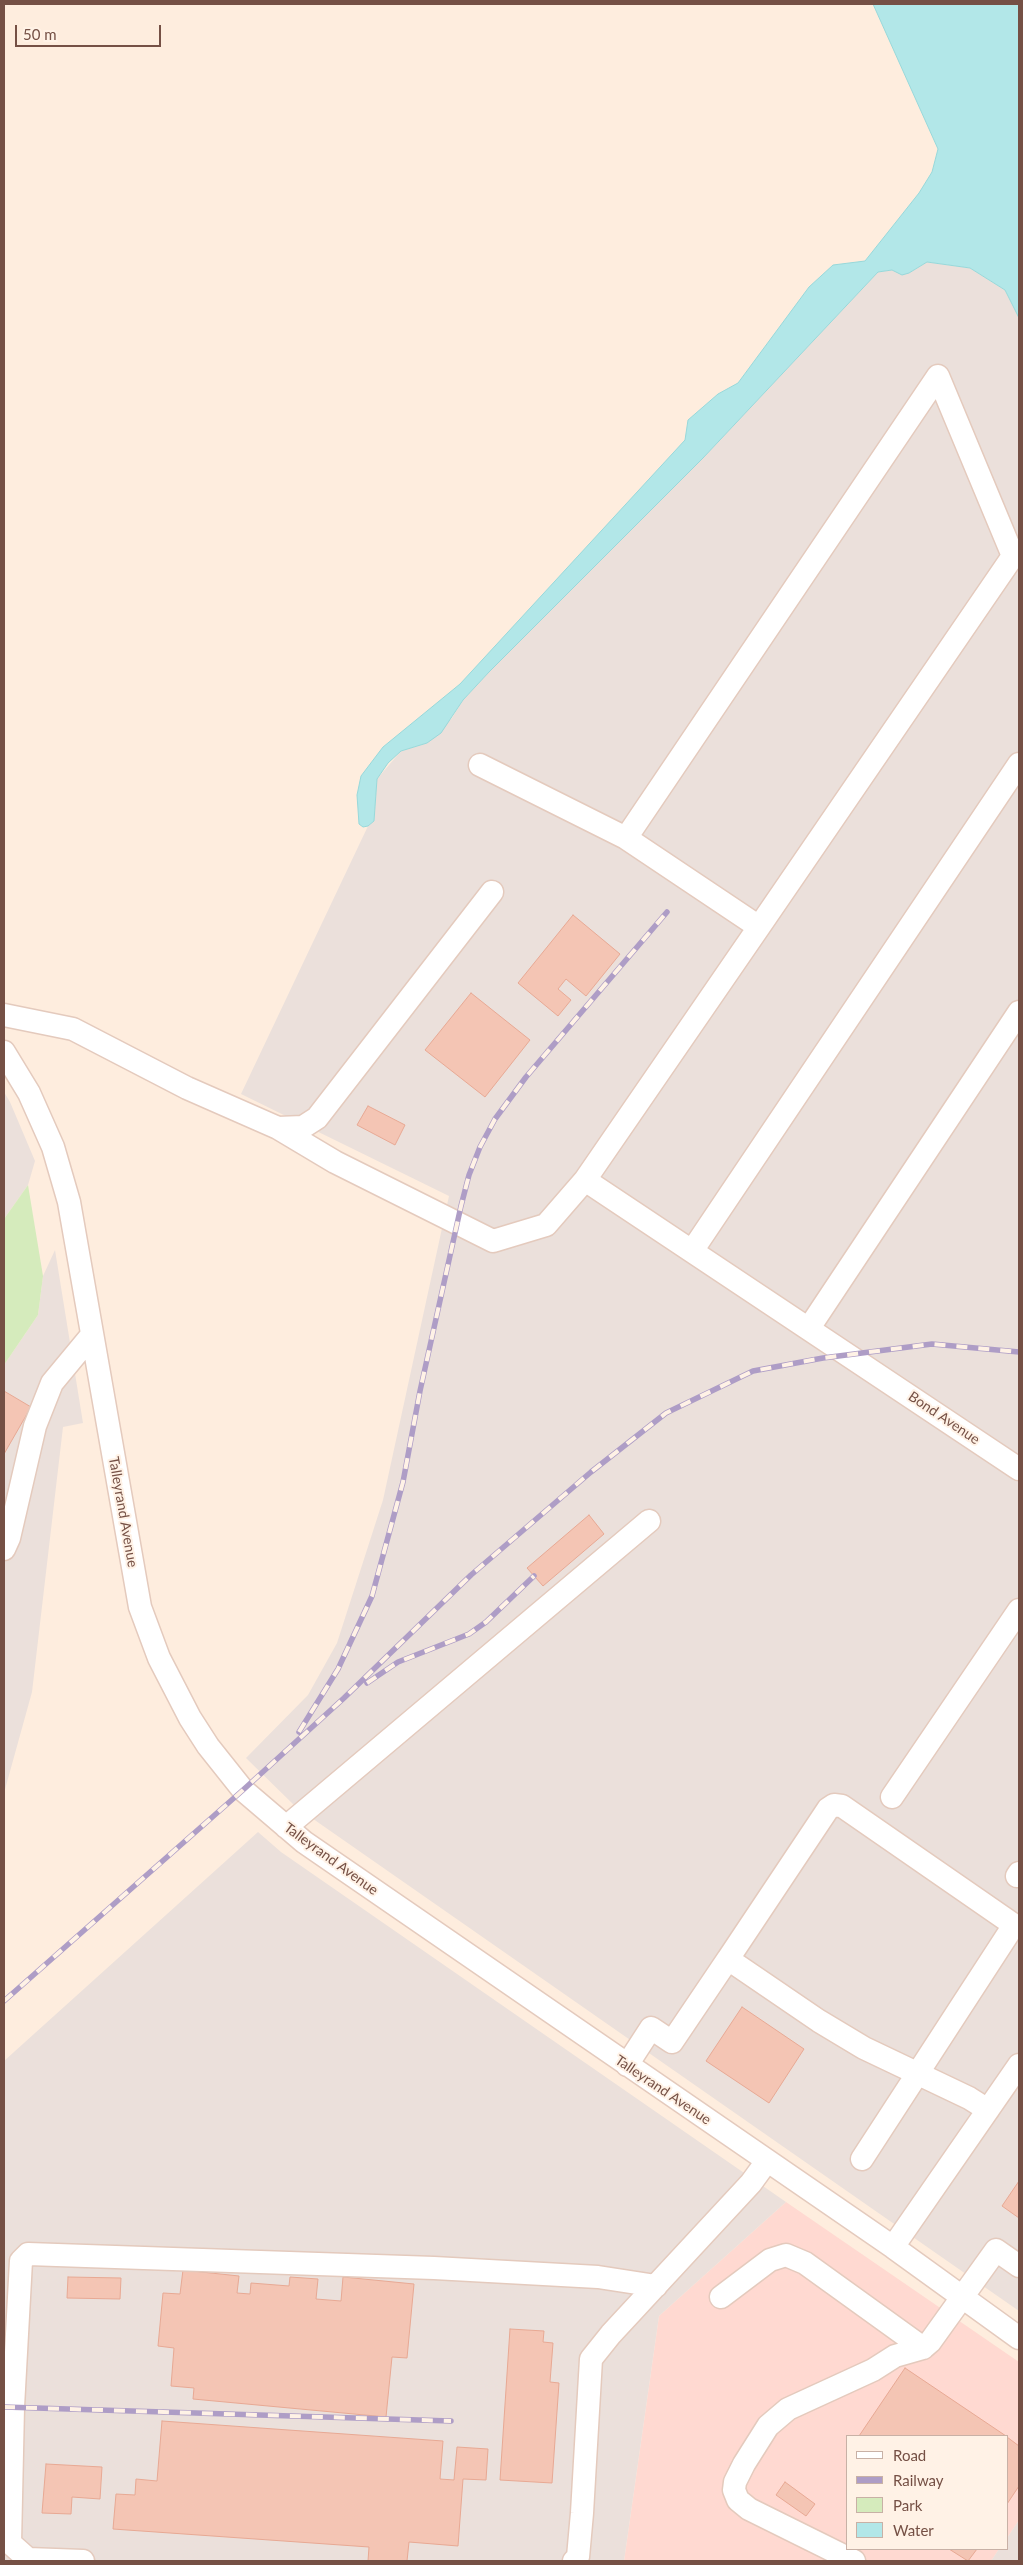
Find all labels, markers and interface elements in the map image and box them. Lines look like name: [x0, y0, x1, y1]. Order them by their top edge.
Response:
scale bar: [18, 15, 164, 47]
text: 50 m: [23, 25, 57, 43]
street label: Bond Avenue: [905, 1388, 983, 1448]
street label: Talleyrand Avenue: [105, 1455, 141, 1569]
street label: Talleyrand Avenue: [281, 1819, 381, 1899]
street label: Talleyrand Avenue: [612, 2052, 714, 2128]
legend: [846, 2435, 1008, 2550]
text: Road: [893, 2446, 926, 2464]
text: Railway: [893, 2471, 944, 2489]
text: Park: [893, 2496, 922, 2514]
text: Water: [893, 2521, 934, 2539]

